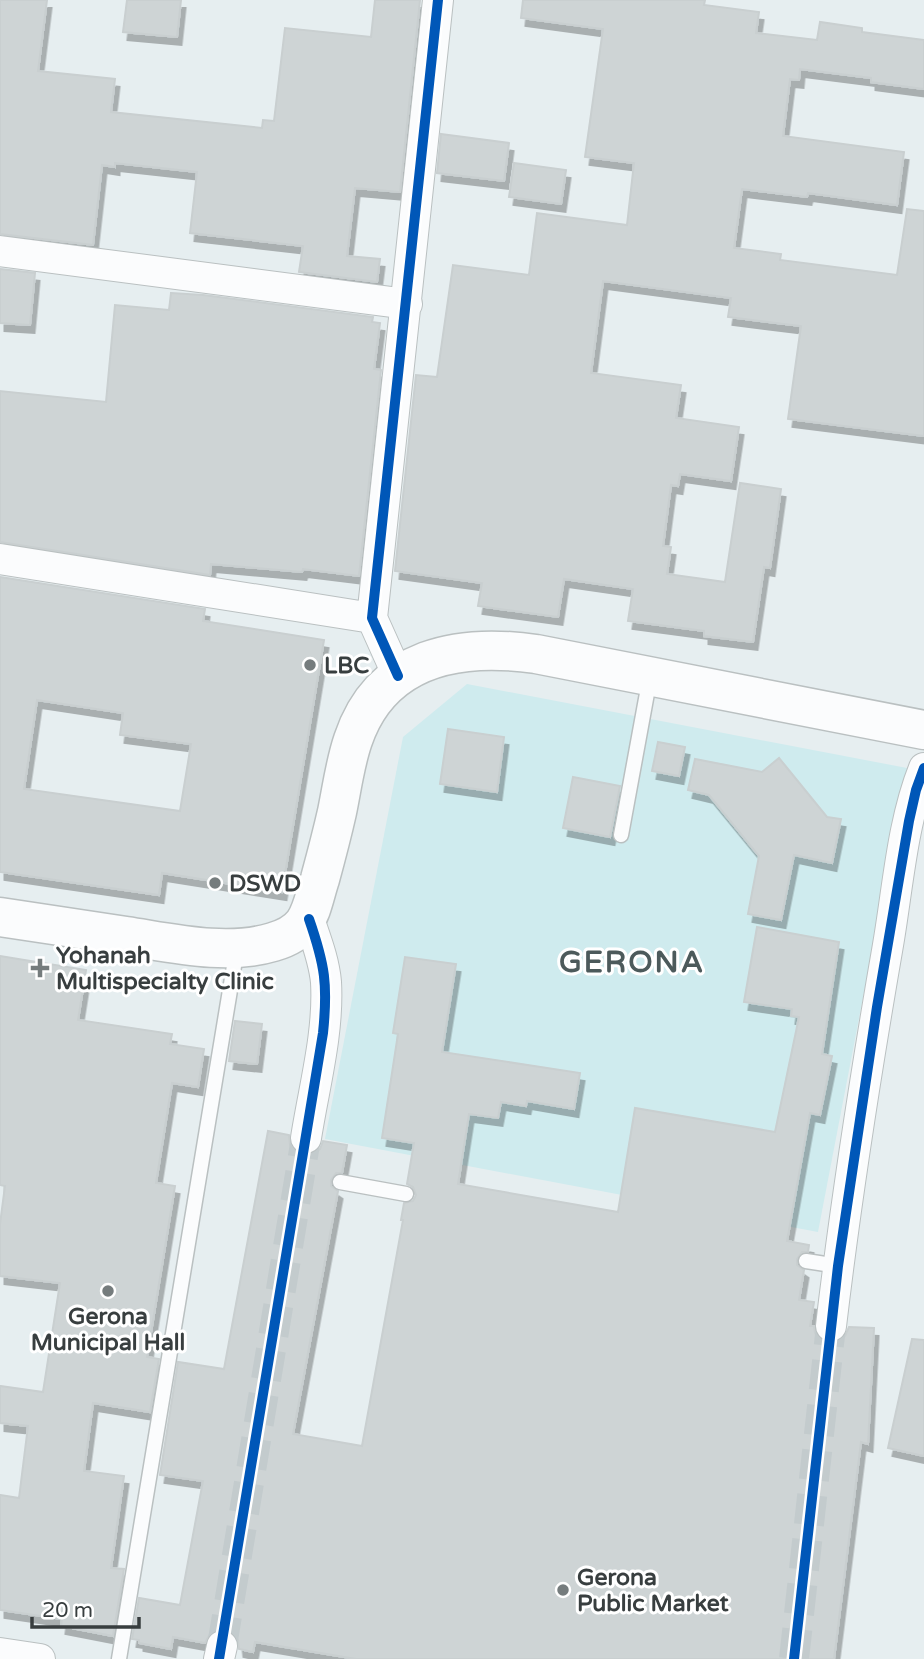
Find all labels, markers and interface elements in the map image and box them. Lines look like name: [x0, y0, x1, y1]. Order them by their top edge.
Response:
place label: LBC: [324, 652, 369, 680]
marker: LBC: [302, 657, 318, 673]
place label: DSWD: [229, 870, 301, 898]
marker: DSWD: [207, 875, 223, 891]
place label: Yohanah Multispecialty Clinic: [56, 942, 274, 996]
district label: GERONA: [559, 944, 705, 981]
marker: Yohanah Multispecialty Clinic: [30, 958, 50, 978]
marker: Gerona Municipal Hall: [100, 1283, 116, 1299]
place label: Gerona Municipal Hall: [31, 1303, 185, 1357]
place label: Gerona Public Market: [577, 1564, 729, 1618]
marker: Gerona Public Market: [555, 1582, 571, 1598]
scale bar: [32, 1586, 138, 1630]
text: 20 m: [42, 1598, 93, 1623]

